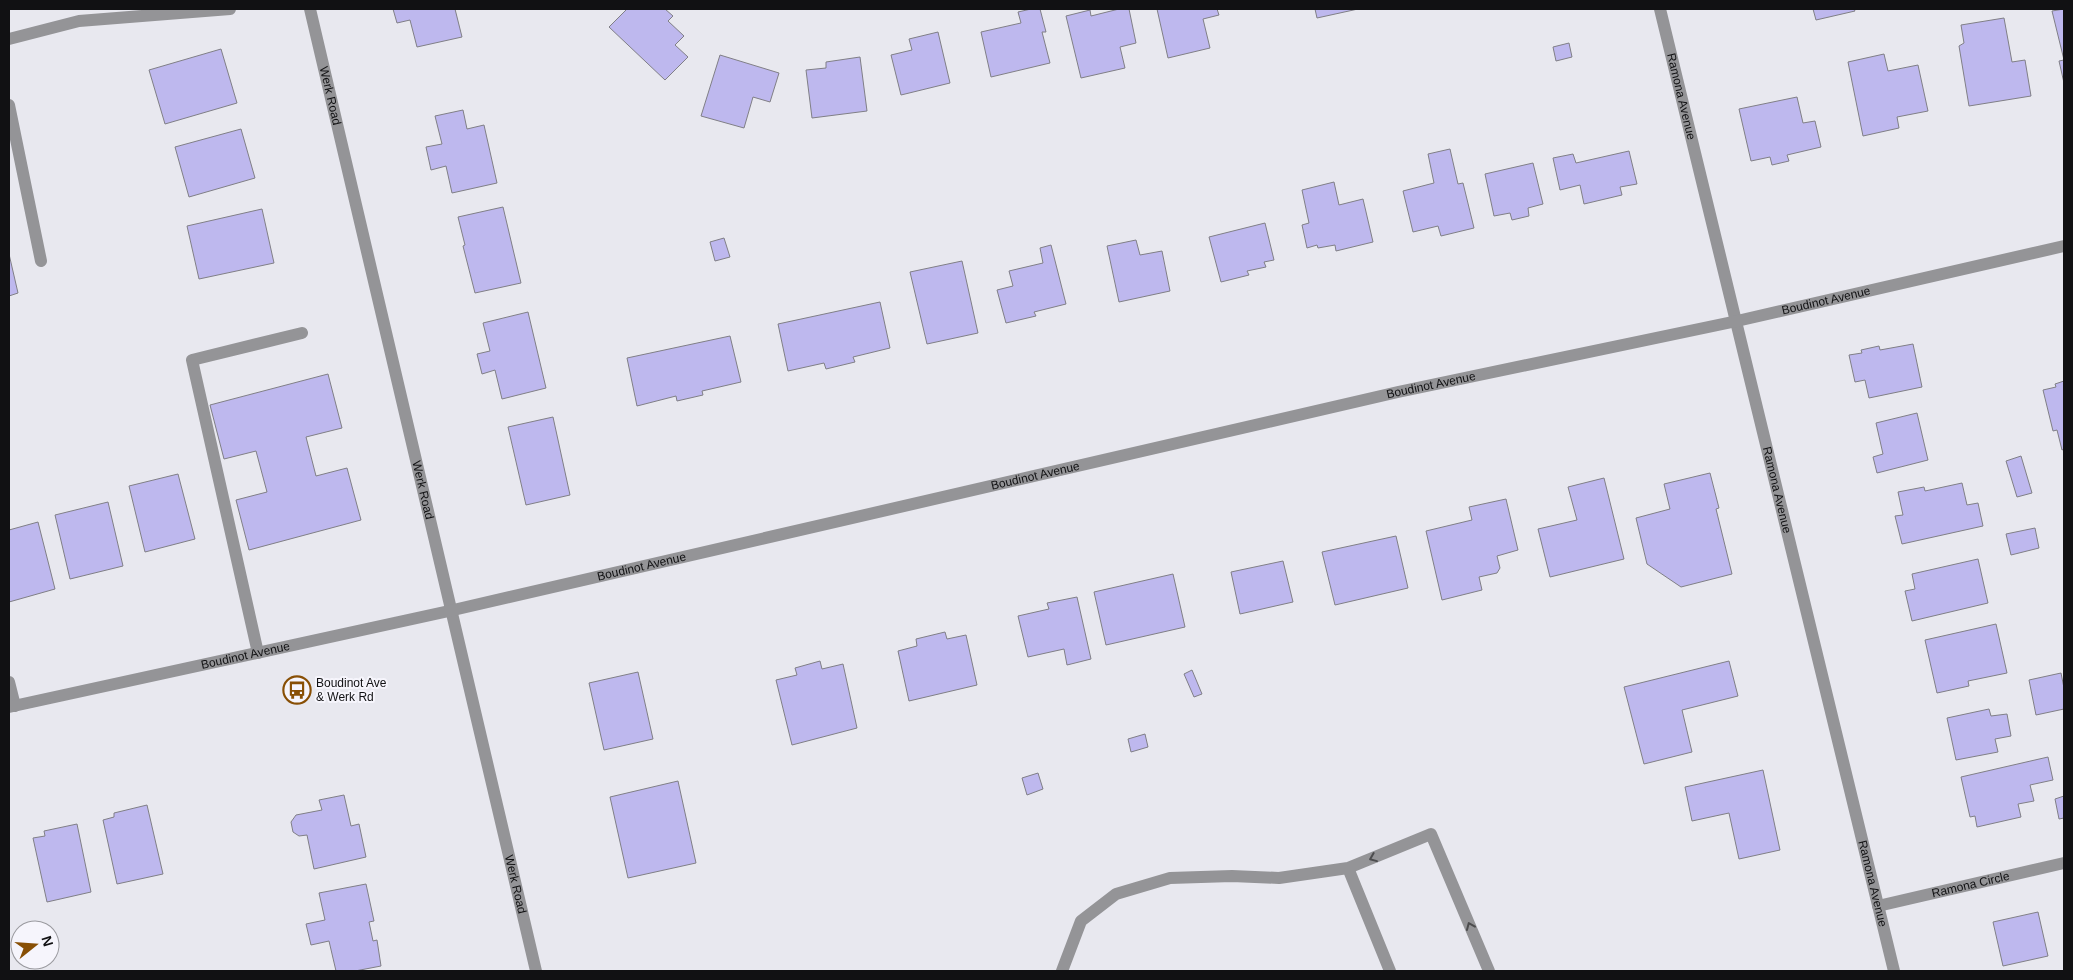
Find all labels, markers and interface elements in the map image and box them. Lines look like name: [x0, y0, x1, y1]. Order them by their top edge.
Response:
street label: Ramona Avenue: [1664, 52, 1699, 141]
street label: Werk Road: [317, 65, 344, 126]
street label: Boudinot Avenue: [1780, 284, 1872, 318]
street label: Boudinot Avenue: [1385, 369, 1477, 401]
street label: Ramona Avenue: [1760, 445, 1794, 535]
street label: Werk Road: [409, 459, 437, 521]
street label: Boudinot Avenue: [989, 459, 1081, 493]
street label: Boudinot Avenue: [596, 549, 688, 584]
street label: Boudinot Avenue: [200, 639, 292, 672]
bus stop icon: Boudinot Ave & Werk Rd: [282, 675, 312, 705]
place label: Boudinot Ave & Werk Rd: [316, 676, 387, 704]
street label: Ramona Avenue: [1855, 839, 1890, 929]
one-way arrow: [1369, 851, 1378, 862]
street label: Werk Road: [502, 853, 529, 915]
street label: Ramona Circle: [1930, 869, 2011, 900]
north arrow: [10, 920, 60, 970]
one-way arrow: [1465, 922, 1476, 931]
text: N: [38, 934, 57, 948]

